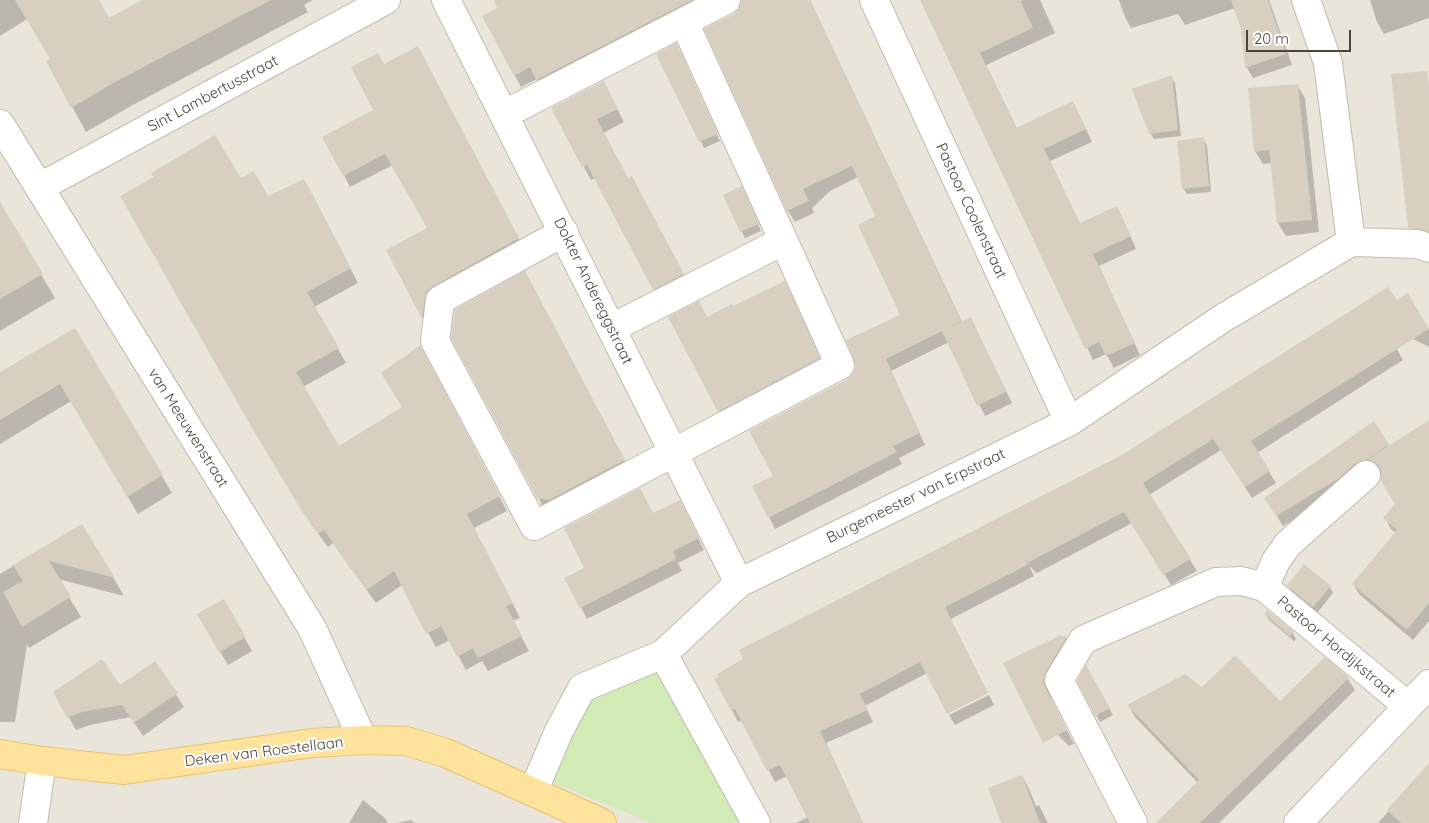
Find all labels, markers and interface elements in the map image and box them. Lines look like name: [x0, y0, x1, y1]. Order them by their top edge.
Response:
scale bar: [1249, 20, 1354, 52]
text: 20 m: [1254, 29, 1289, 48]
street label: Sint Lambertusstraat: [145, 52, 281, 136]
street label: Pastoor Coolenstraat: [932, 140, 1010, 282]
street label: Dokter Andereggstraat: [550, 215, 636, 367]
street label: van Meeuwenstraat: [144, 365, 232, 491]
street label: Burgemeester van Erpstraat: [824, 445, 1008, 547]
street label: Pastoor Hordijkstraat: [1273, 592, 1399, 702]
street label: Deken van Roestellaan: [183, 733, 345, 771]

